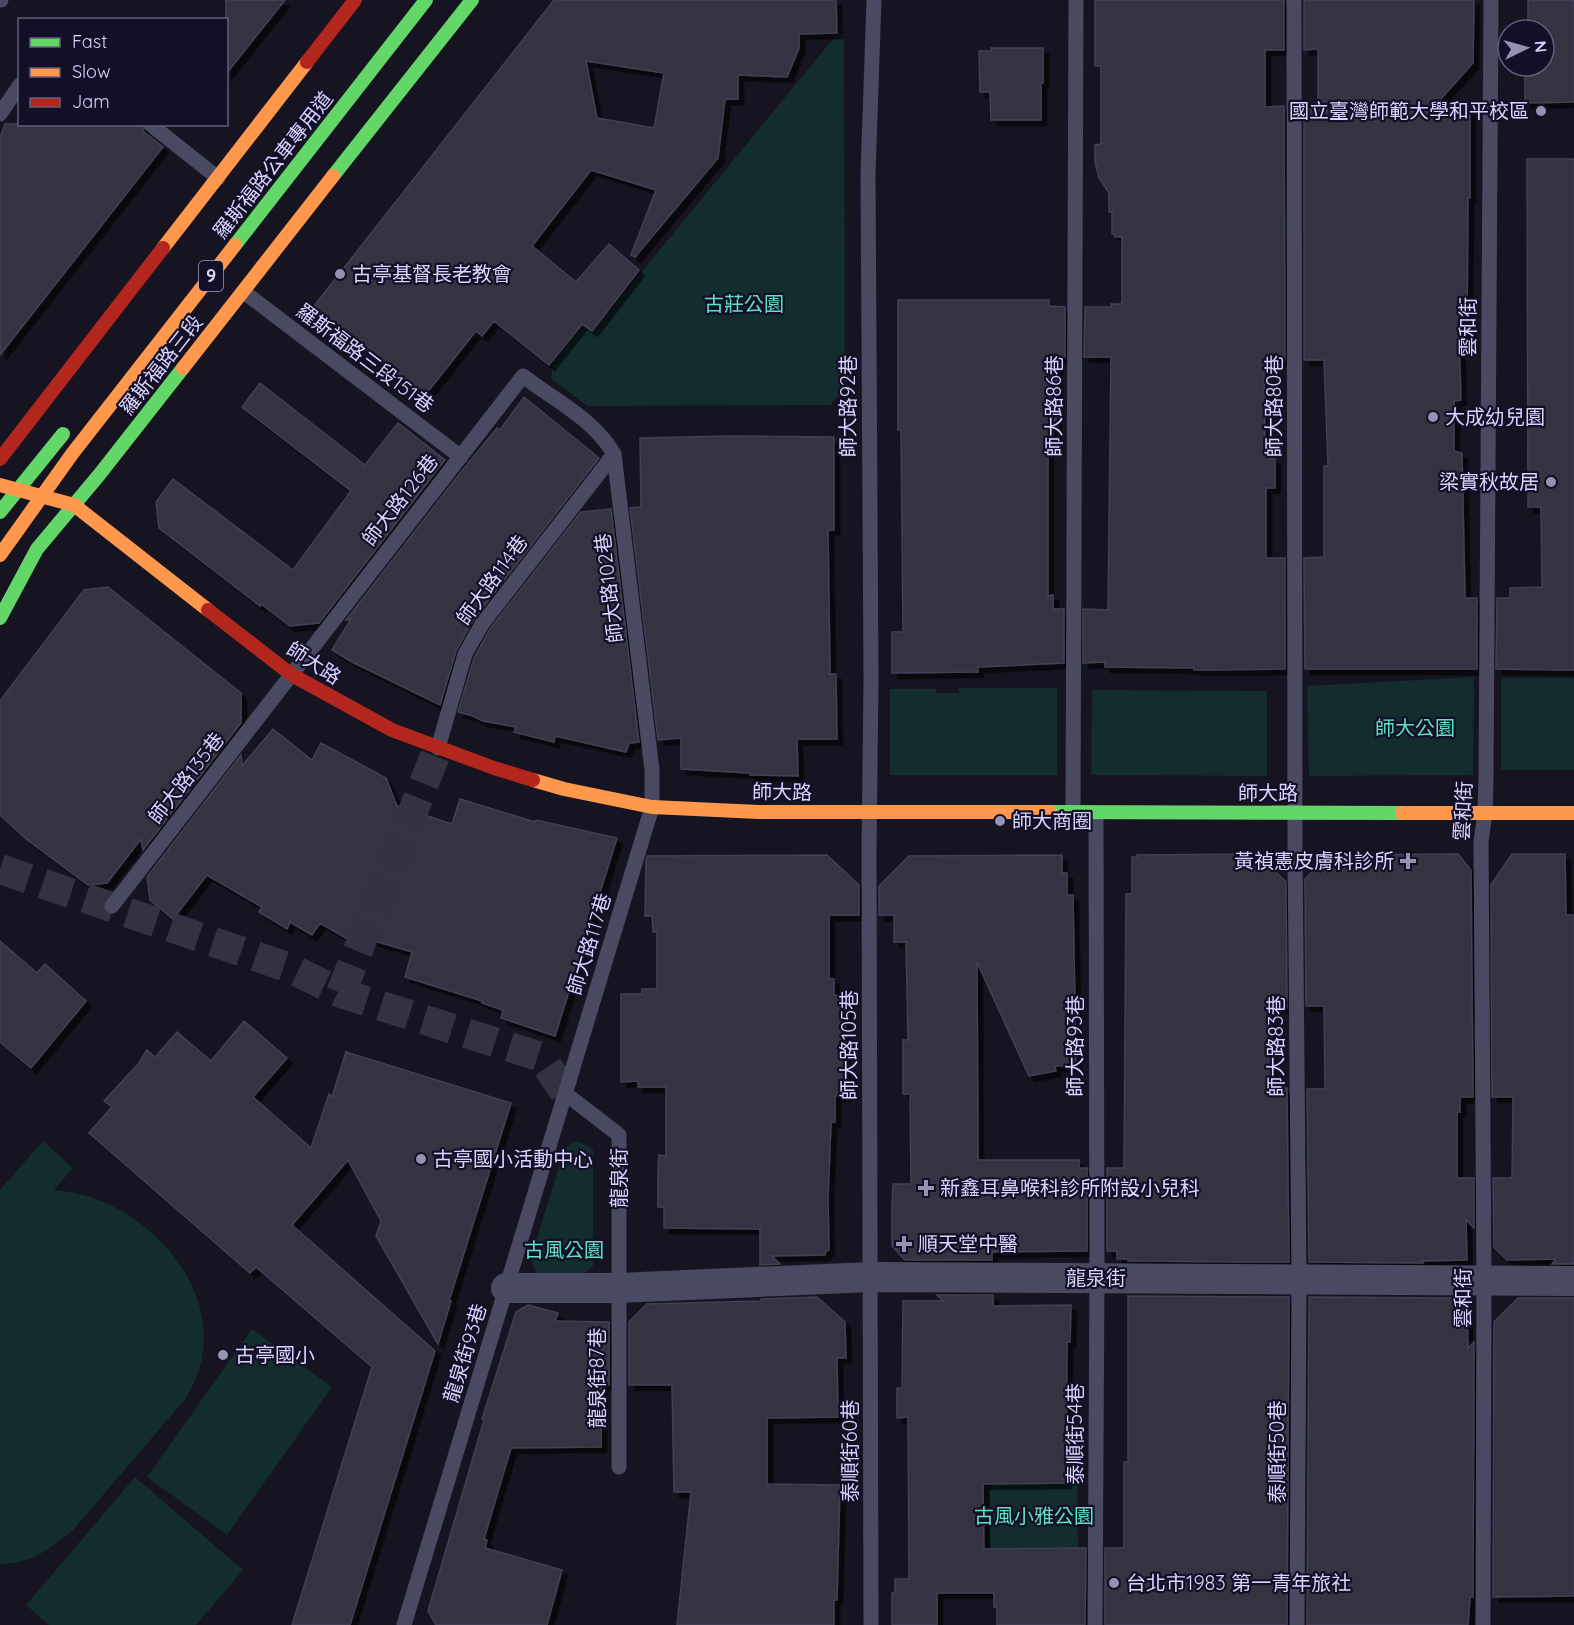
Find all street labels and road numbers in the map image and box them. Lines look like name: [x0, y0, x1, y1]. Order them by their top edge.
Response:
street label: 羅斯福路公車專用道: [207, 86, 338, 243]
road number: 9: [199, 261, 223, 291]
street label: 雲和街: [1455, 297, 1480, 357]
street label: 羅斯福路三段151巷: [292, 298, 439, 417]
street label: 羅斯福路三段: [114, 310, 207, 420]
street label: 師大路92巷: [835, 355, 860, 457]
street label: 師大路86巷: [1041, 355, 1066, 457]
street label: 師大路80巷: [1261, 355, 1286, 457]
street label: 師大路126巷: [356, 449, 443, 550]
street label: 師大路114巷: [451, 530, 533, 630]
street label: 師大路102巷: [589, 532, 628, 644]
street label: 師大路: [282, 636, 346, 689]
street label: 師大路135巷: [142, 727, 229, 828]
street label: 師大路: [752, 778, 812, 805]
street label: 師大路: [1238, 780, 1298, 805]
street label: 雲和街: [1448, 780, 1477, 842]
street label: 師大路117巷: [561, 890, 616, 998]
street label: 師大路105巷: [836, 990, 861, 1100]
street label: 師大路93巷: [1062, 995, 1087, 1097]
street label: 師大路83巷: [1263, 995, 1288, 1097]
street label: 龍泉街: [606, 1148, 631, 1208]
street label: 龍泉街: [1066, 1265, 1126, 1290]
street label: 雲和街: [1450, 1268, 1475, 1328]
street label: 龍泉街93巷: [438, 1301, 491, 1405]
street label: 龍泉街87巷: [584, 1328, 609, 1428]
street label: 泰順街54巷: [1062, 1383, 1087, 1485]
street label: 泰順街60巷: [837, 1400, 862, 1502]
street label: 泰順街50巷: [1264, 1401, 1289, 1503]

